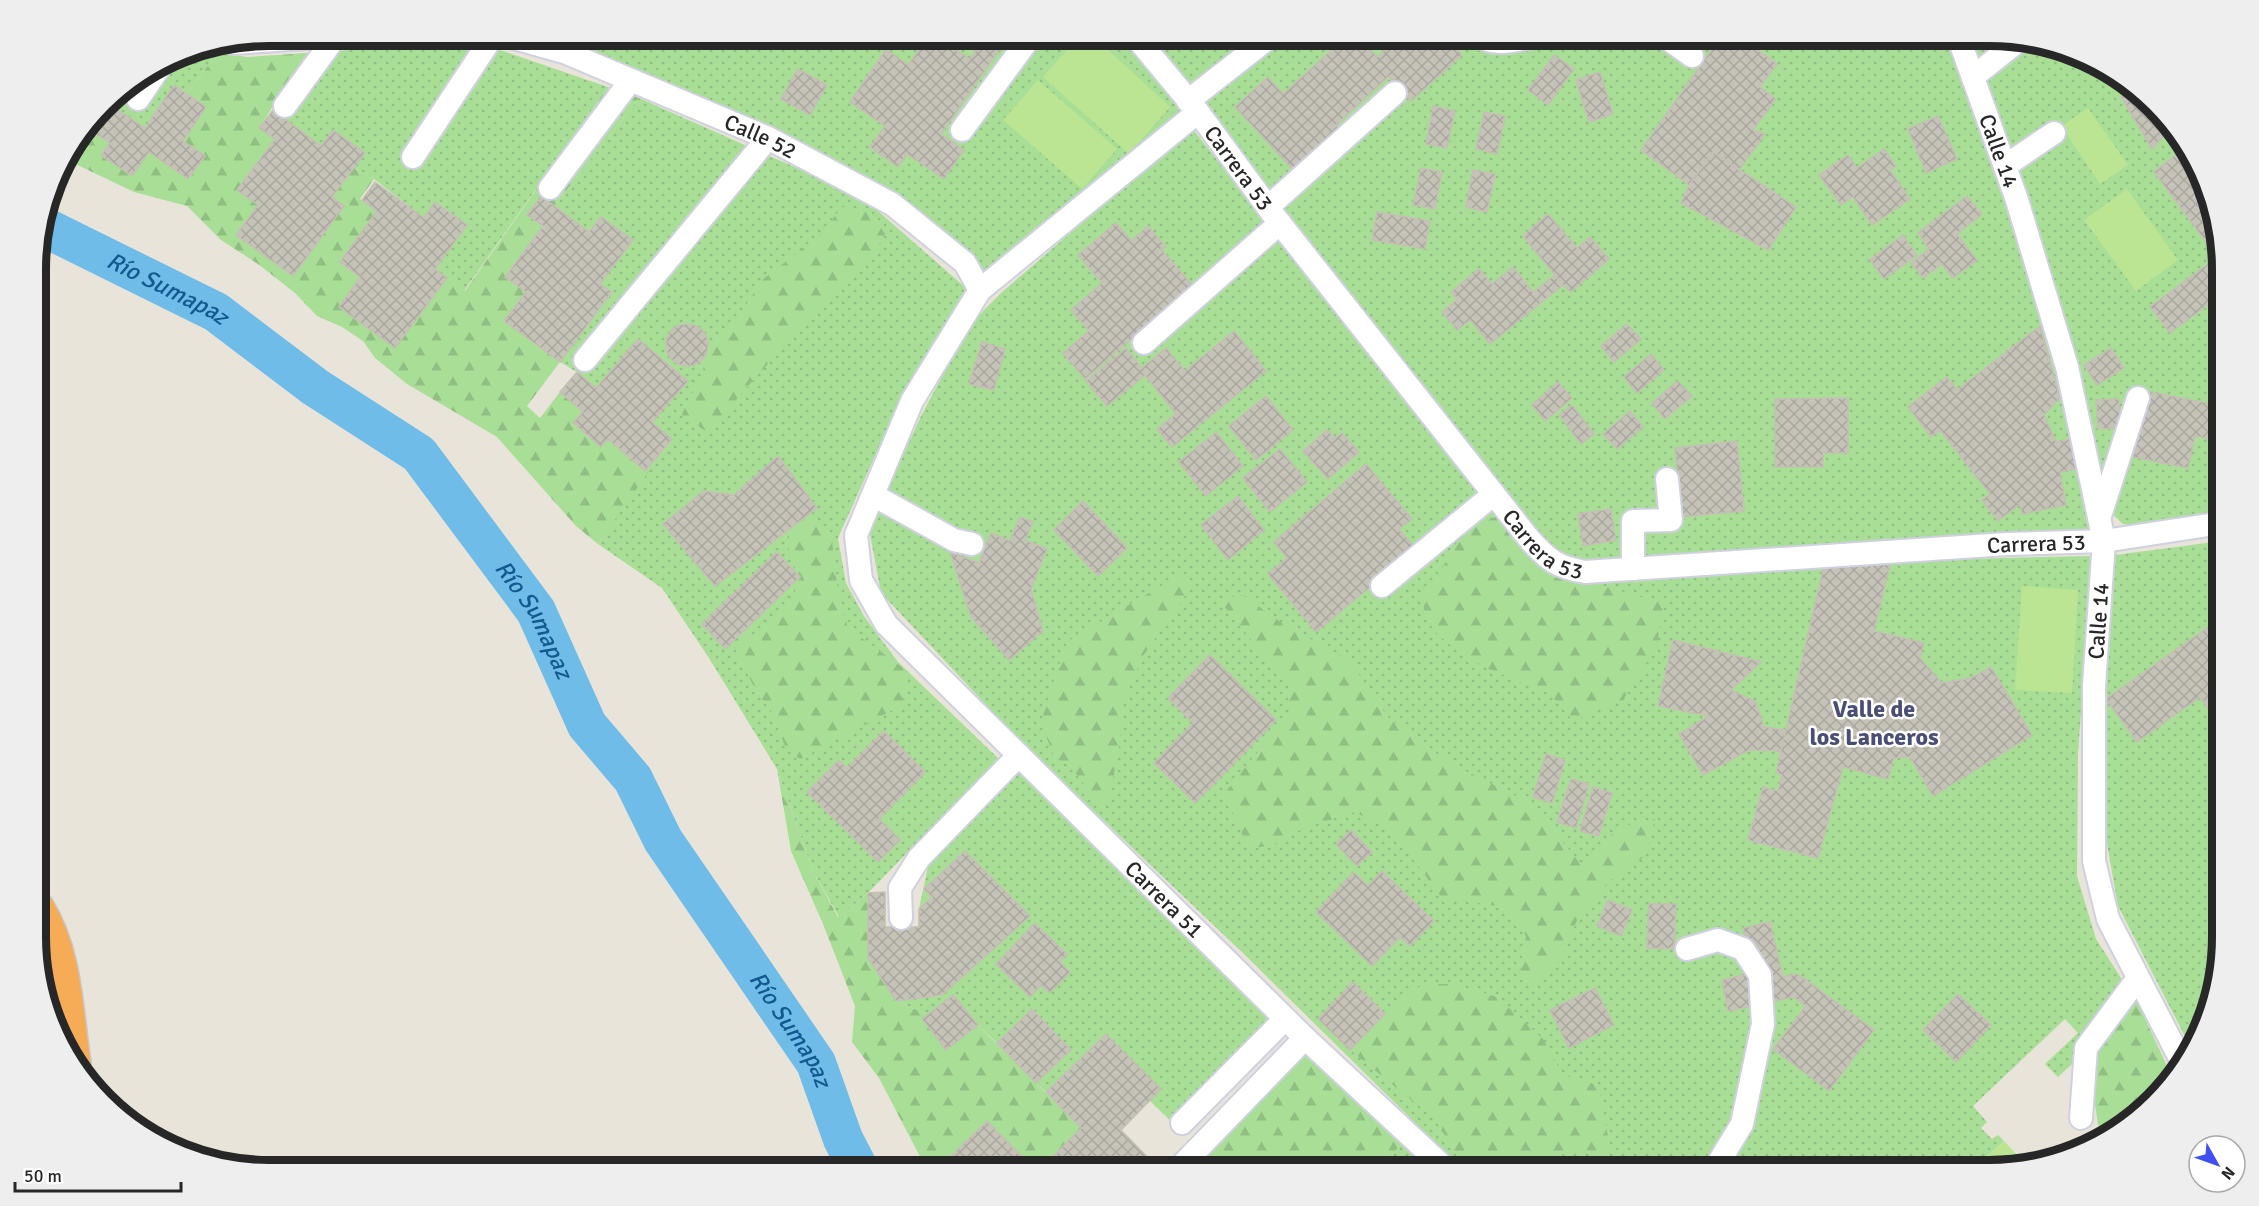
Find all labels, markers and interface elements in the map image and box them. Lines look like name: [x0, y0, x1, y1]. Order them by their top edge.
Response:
street label: Calle 52: [720, 108, 801, 165]
street label: Calle 14: [1973, 110, 2025, 192]
street label: Carrera 53: [1198, 120, 1279, 216]
water label: Río Sumapaz: [102, 245, 237, 333]
street label: Carrera 53: [1497, 504, 1585, 585]
street label: Carrera 53: [1986, 529, 2086, 559]
water label: Río Sumapaz: [488, 554, 580, 685]
street label: Calle 14: [2082, 582, 2115, 660]
district label: Valle de los Lanceros: [1809, 694, 1939, 752]
street label: Carrera 51: [1119, 855, 1209, 944]
water label: Río Sumapaz: [743, 966, 839, 1093]
north arrow: [2187, 1134, 2247, 1194]
scale bar: [15, 1155, 182, 1193]
text: N: [2216, 1162, 2239, 1184]
text: 50 m: [24, 1165, 62, 1187]

